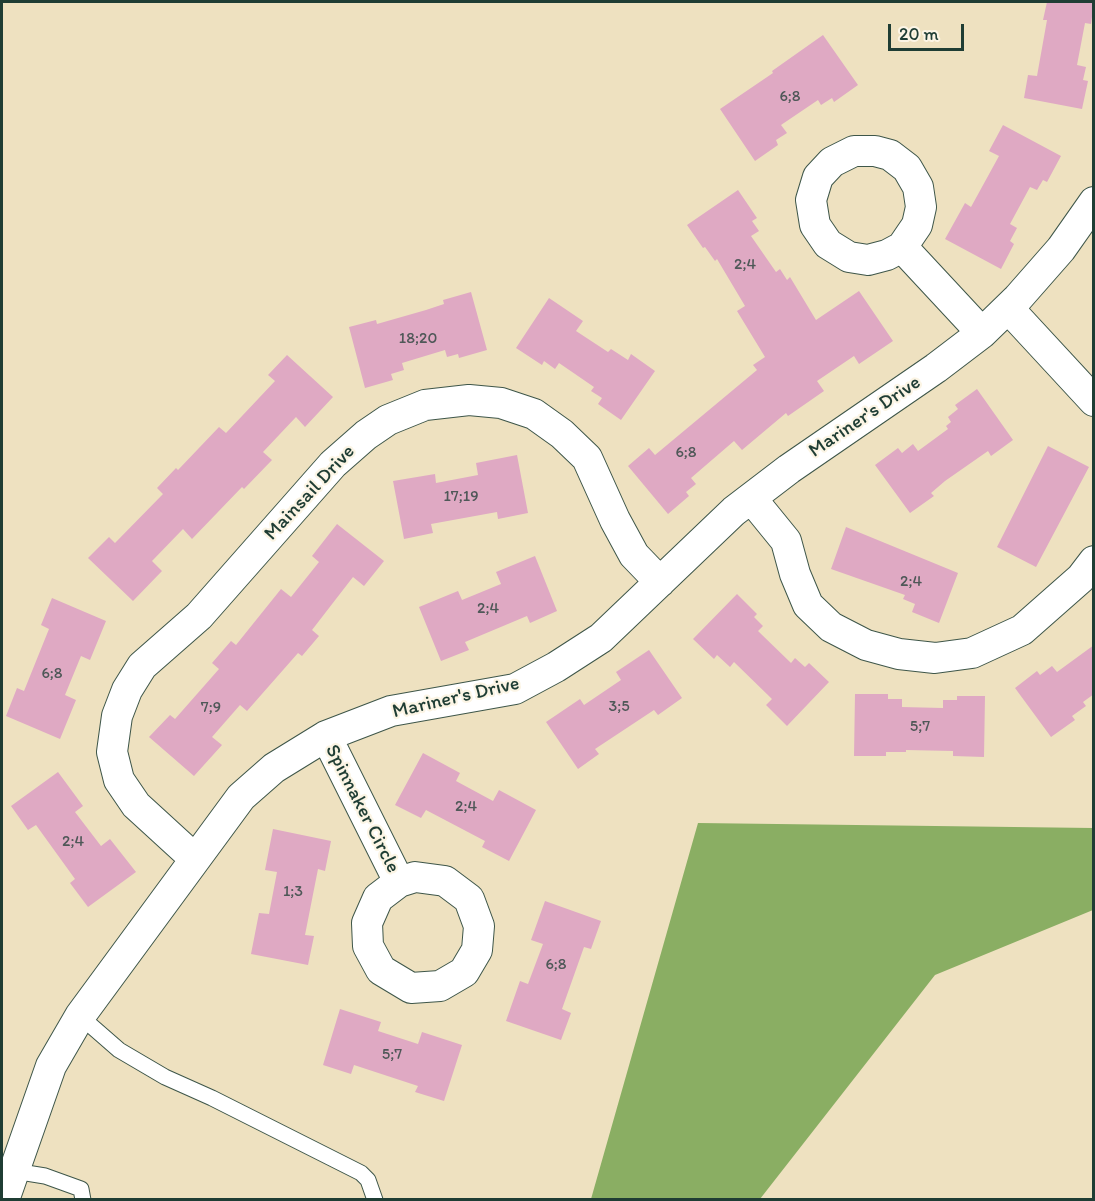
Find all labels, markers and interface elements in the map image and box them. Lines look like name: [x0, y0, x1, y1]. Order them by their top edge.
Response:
scale bar: [891, 12, 968, 50]
text: 20 m: [899, 23, 939, 45]
house number: 6;8: [779, 87, 801, 107]
house number: 2;4: [734, 255, 756, 275]
house number: 18;20: [399, 329, 437, 349]
street label: Mariner's Drive: [805, 371, 925, 463]
street label: Mainsail Drive: [260, 440, 360, 546]
house number: 6;8: [675, 443, 697, 463]
house number: 17;19: [443, 487, 479, 507]
house number: 2;4: [900, 572, 922, 592]
house number: 2;4: [477, 599, 499, 619]
house number: 6;8: [41, 664, 63, 684]
street label: Mariner's Drive: [390, 672, 522, 724]
house number: 3;5: [608, 697, 630, 717]
house number: 7;9: [201, 698, 221, 718]
house number: 5;7: [910, 717, 930, 737]
street label: Spinnaker Circle: [319, 741, 405, 877]
house number: 2;4: [455, 797, 477, 817]
house number: 2;4: [62, 832, 84, 852]
house number: 1;3: [283, 882, 303, 902]
house number: 6;8: [545, 955, 567, 975]
house number: 5;7: [382, 1045, 402, 1065]

